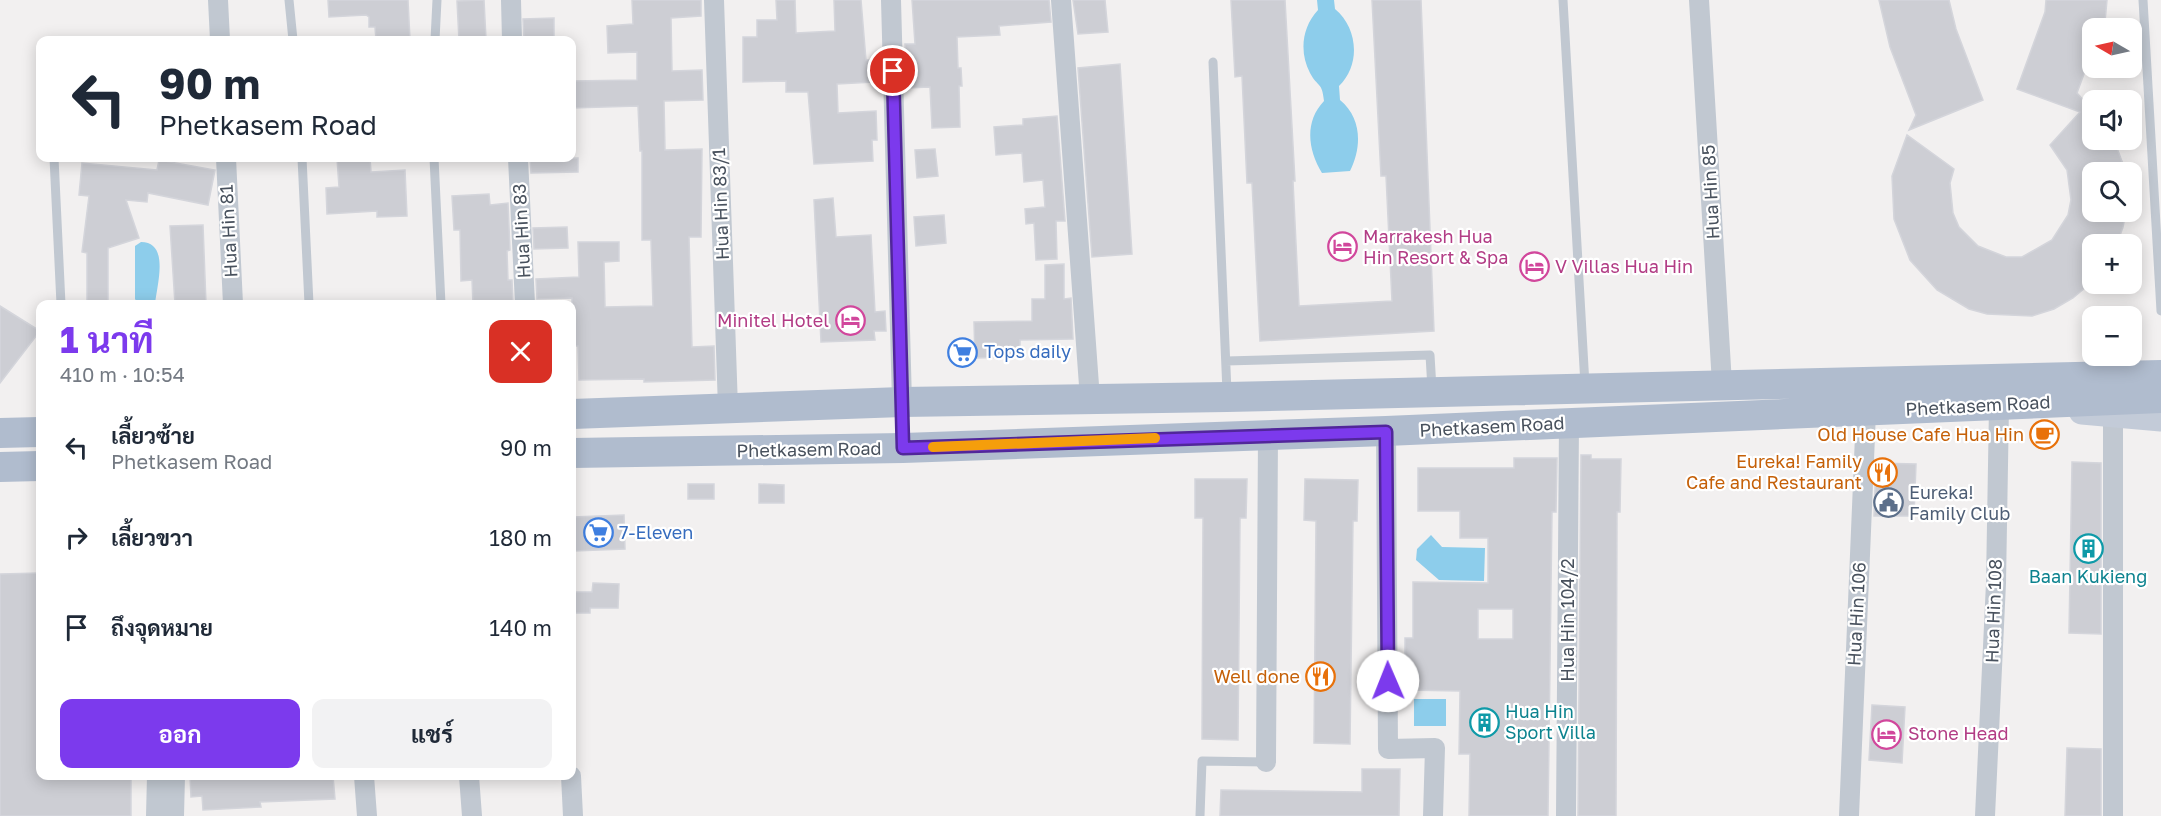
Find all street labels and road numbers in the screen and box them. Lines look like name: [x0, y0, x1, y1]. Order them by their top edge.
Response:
street label: Hua Hin 85: [1697, 144, 1723, 240]
street label: Hua Hin 83/1: [707, 147, 733, 260]
street label: Hua Hin 83: [508, 183, 534, 279]
street label: Hua Hin 81: [215, 184, 241, 278]
street label: Phetkasem Road: [1905, 390, 2051, 420]
street label: Phetkasem Road: [1419, 411, 1565, 441]
street label: Phetkasem Road: [736, 437, 882, 461]
street label: Hua Hin 104/2: [1556, 558, 1578, 682]
street label: Hua Hin 108: [1980, 559, 2006, 663]
street label: Hua Hin 106: [1842, 561, 1870, 666]

